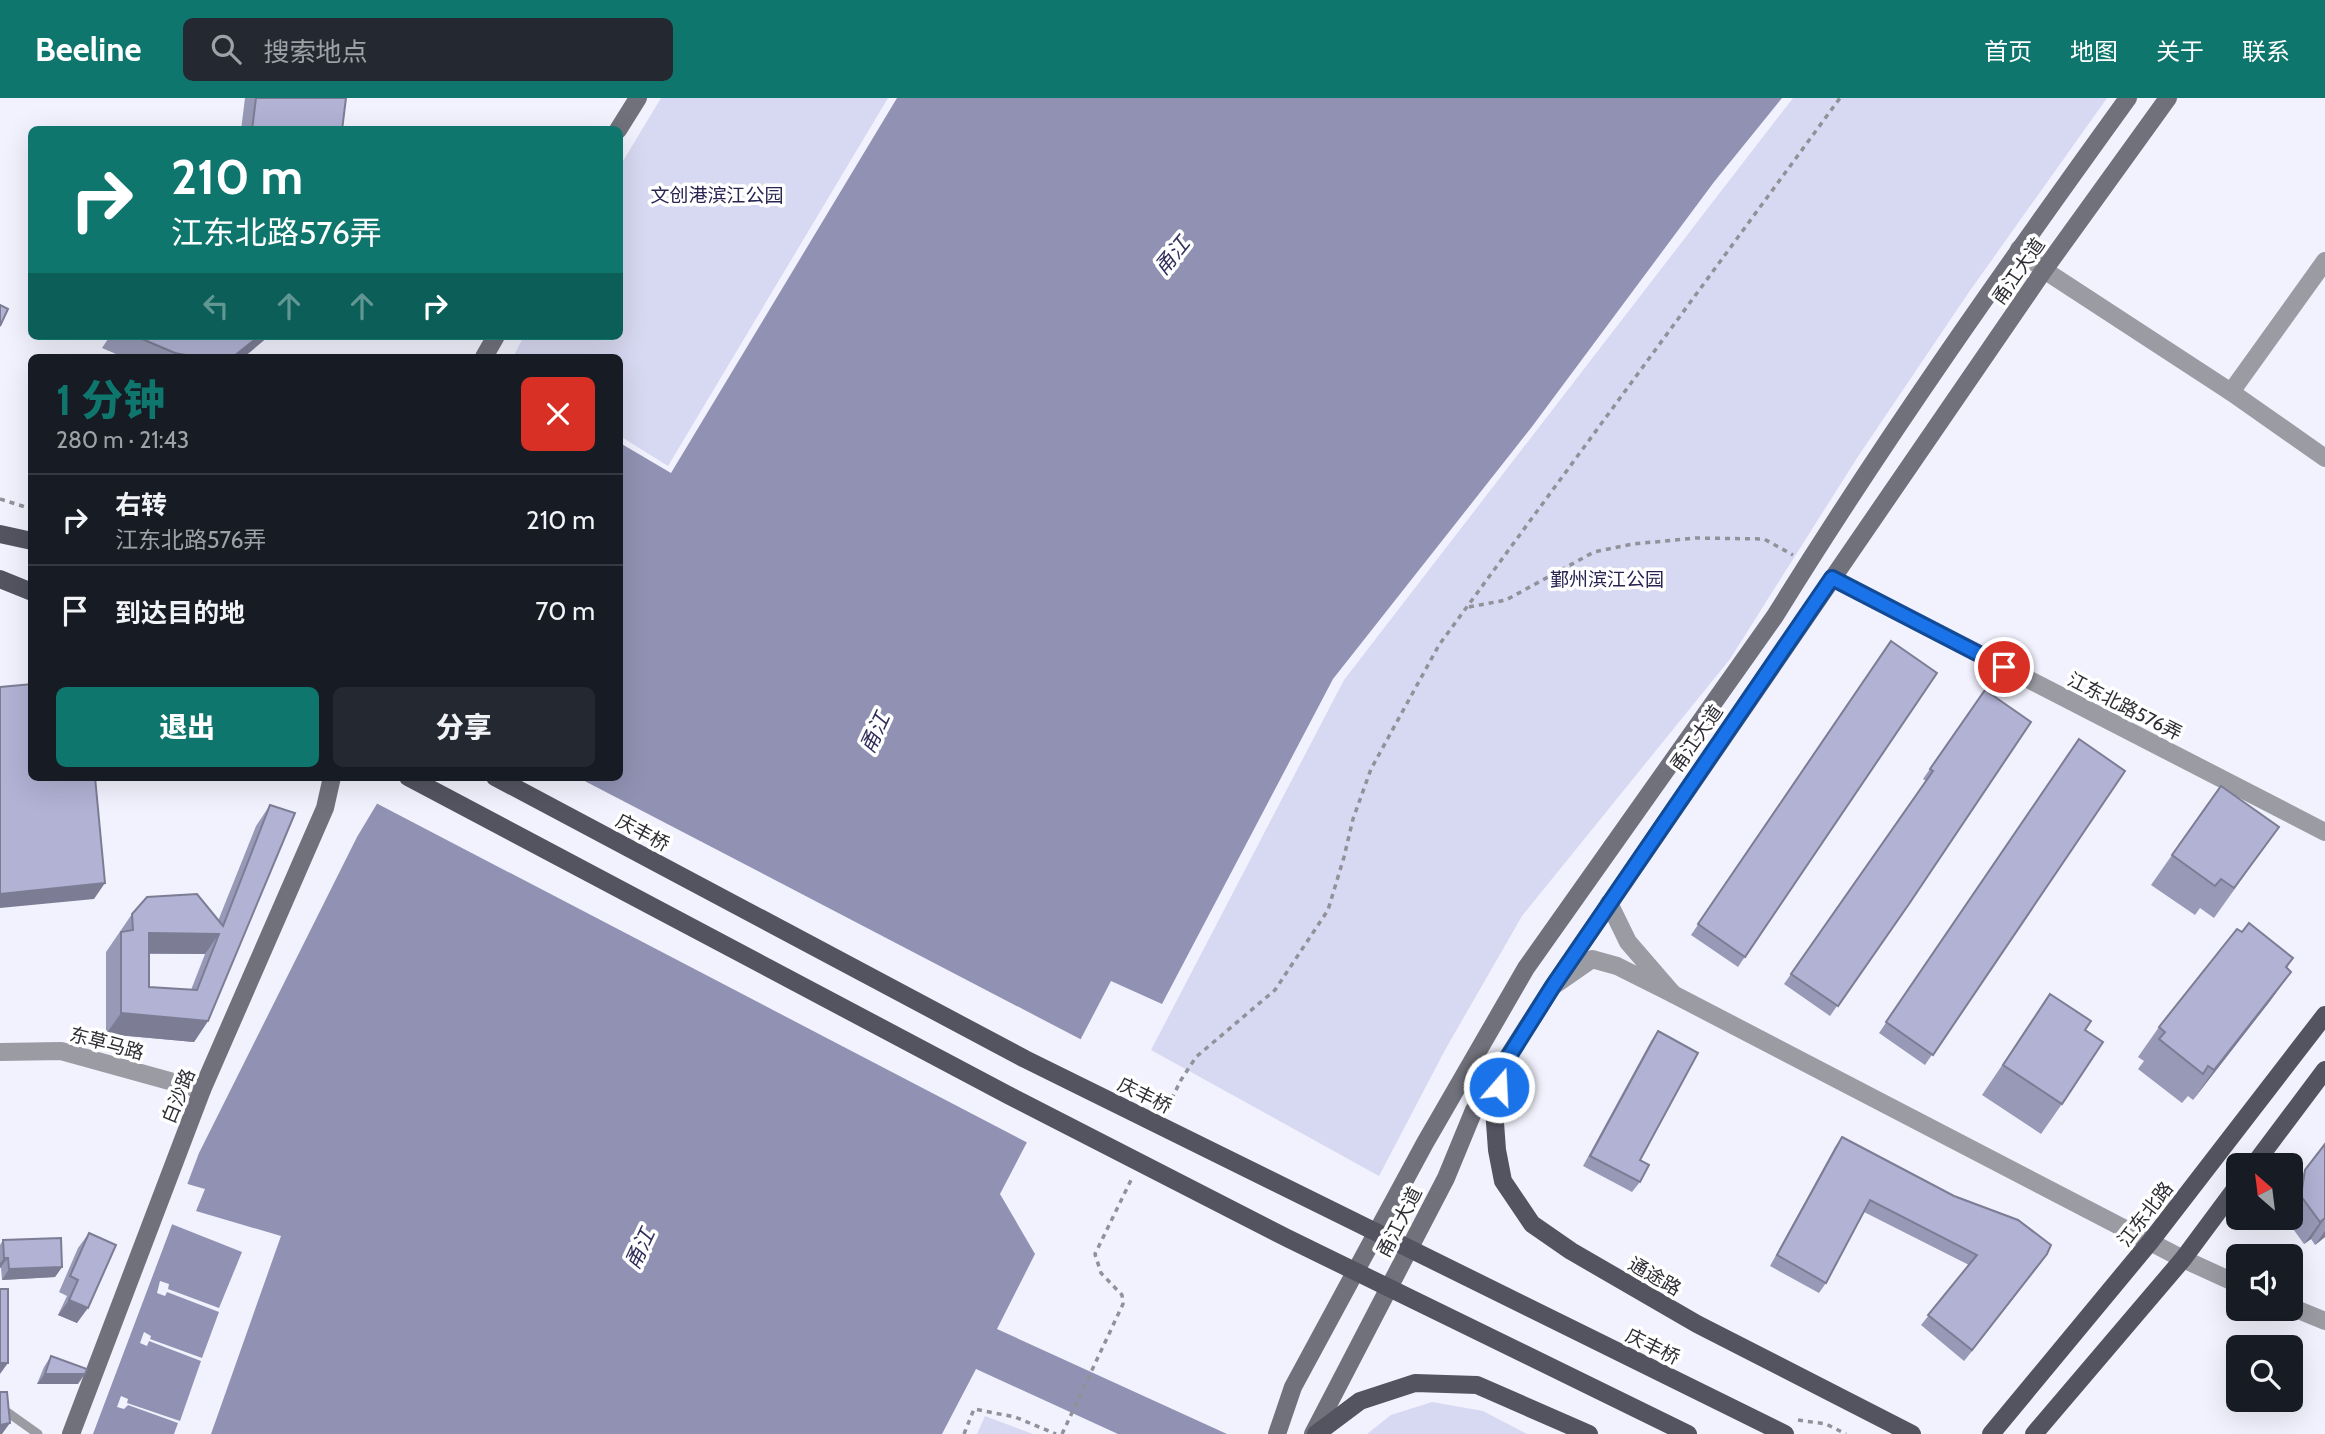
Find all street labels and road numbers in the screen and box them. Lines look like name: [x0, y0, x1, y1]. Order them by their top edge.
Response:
street label: 甬江大道: [1987, 234, 2050, 309]
street label: 江东北路576弄: [2064, 668, 2186, 745]
street label: 甬江大道: [1665, 701, 1728, 776]
street label: 庆丰桥: [612, 809, 673, 856]
street label: 东草马路: [67, 1023, 147, 1064]
street label: 白沙路: [157, 1065, 200, 1127]
street label: 庆丰桥: [1114, 1073, 1175, 1118]
street label: 江东北路: [2113, 1177, 2178, 1251]
street label: 甬江大道: [1372, 1183, 1427, 1261]
street label: 通途路: [1624, 1252, 1685, 1301]
street label: 庆丰桥: [1622, 1324, 1683, 1369]

